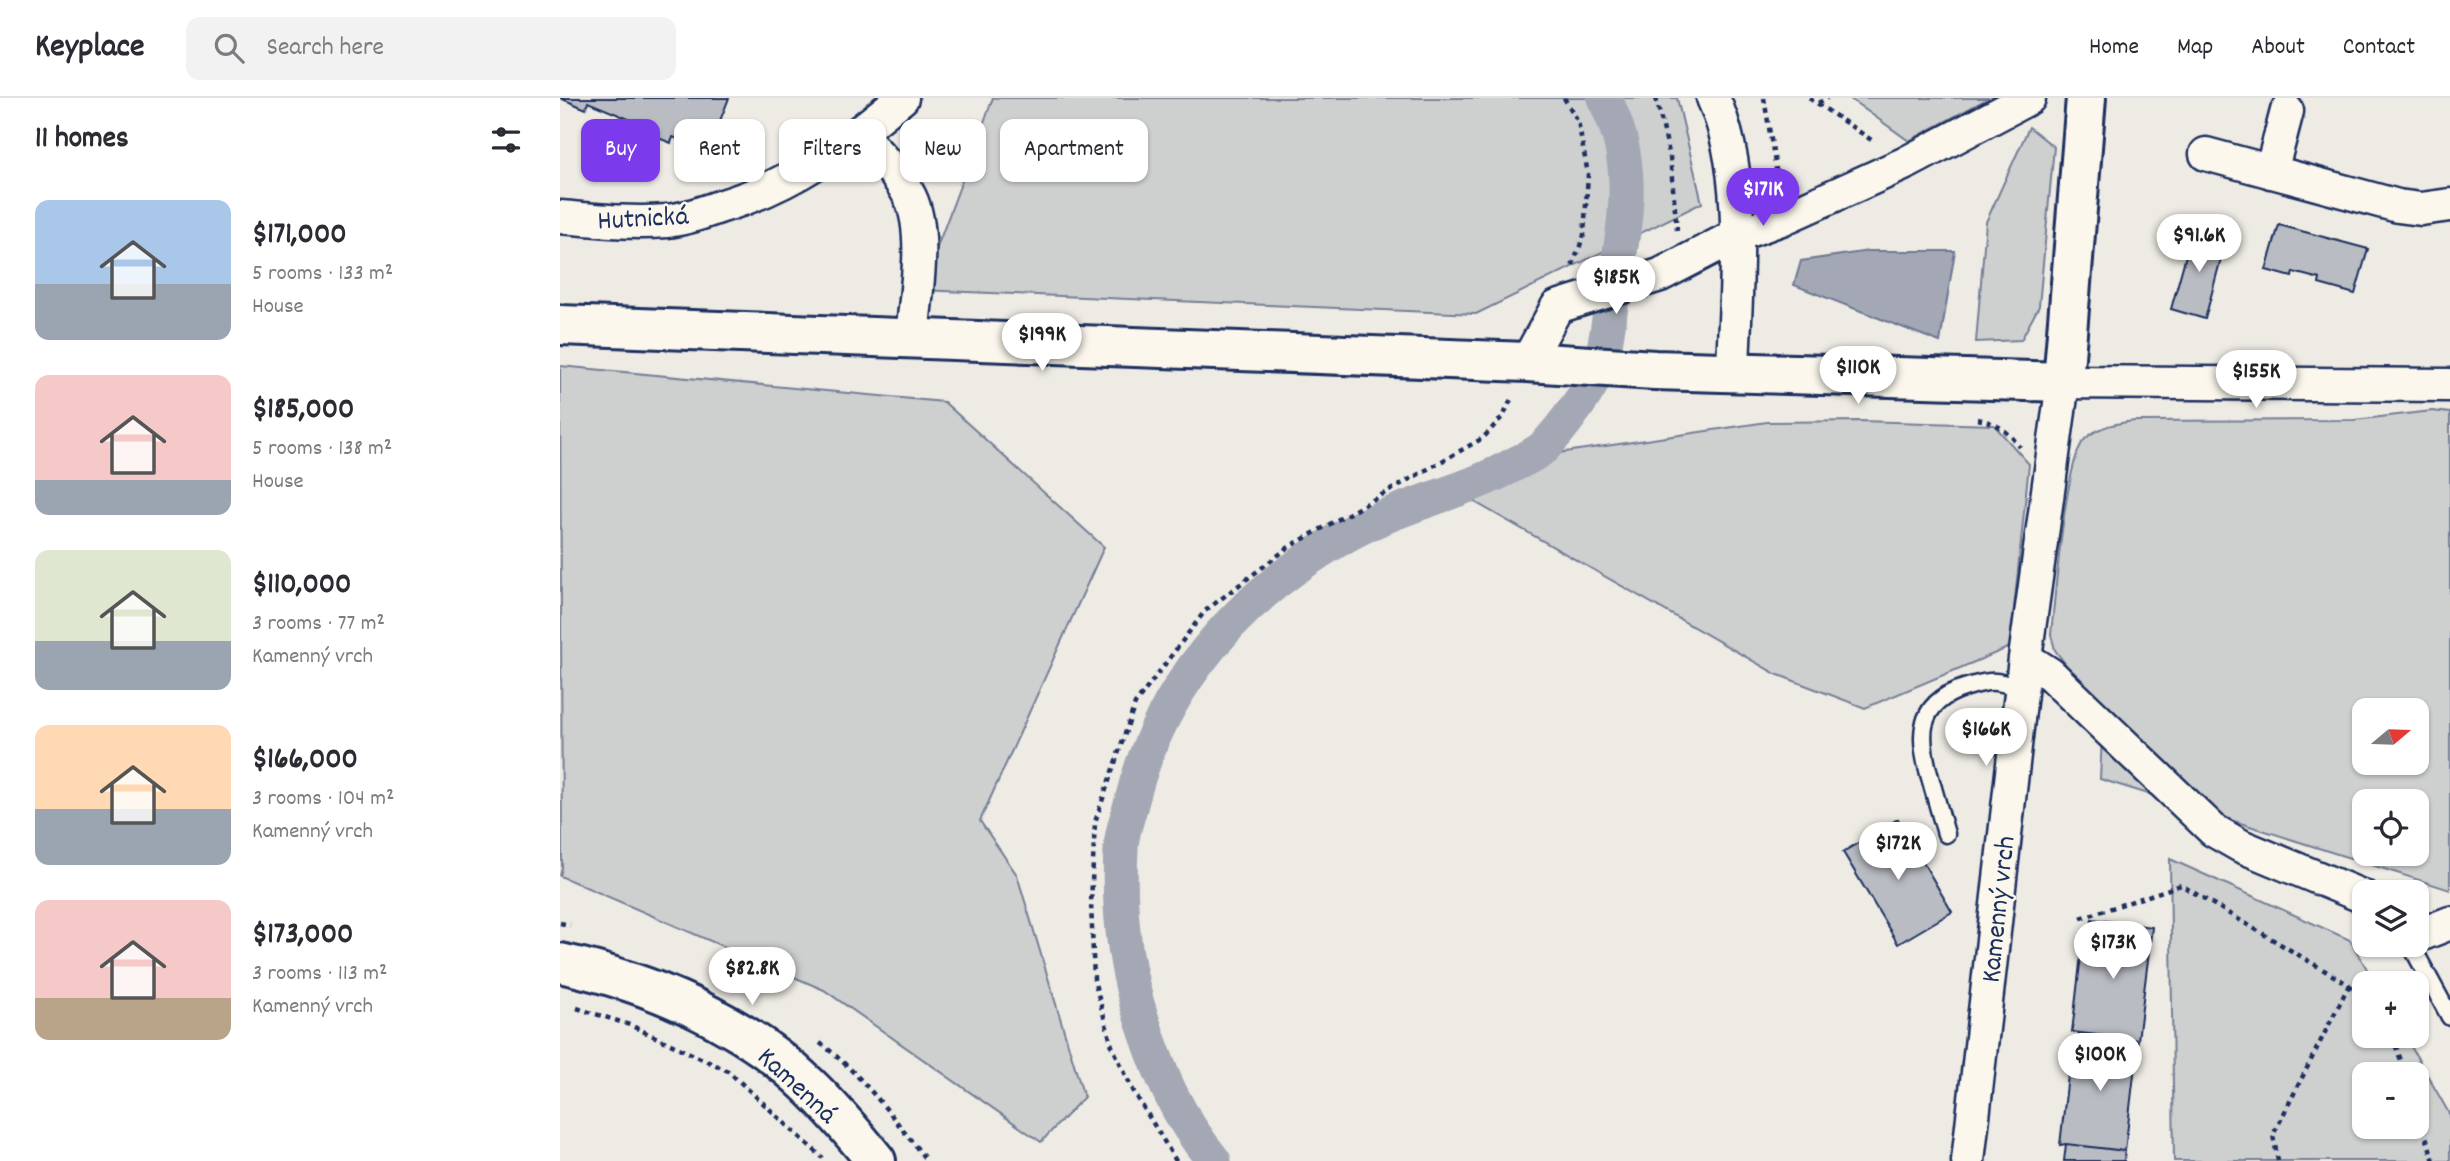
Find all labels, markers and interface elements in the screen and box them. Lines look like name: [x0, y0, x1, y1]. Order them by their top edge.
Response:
search box: [186, 17, 676, 80]
text: Keyplace: [35, 25, 144, 72]
icon: search: [210, 29, 248, 67]
text: Search here: [266, 30, 384, 67]
text: Home: [2089, 31, 2139, 65]
text: Map: [2177, 31, 2213, 65]
text: About: [2251, 31, 2305, 65]
text: Contact: [2343, 31, 2415, 65]
text: 11 homes: [35, 119, 129, 162]
chip: Buy: [581, 119, 660, 182]
chip: Rent: [674, 119, 765, 182]
chip: Filters: [779, 119, 886, 182]
chip: New: [900, 119, 986, 182]
chip: Apartment: [1000, 119, 1148, 182]
icon: filters: [487, 121, 525, 159]
pin: $171K: [1714, 169, 1812, 228]
text: $171K: [1742, 174, 1784, 207]
street label: Hutnická: [597, 199, 690, 243]
pin: $91.6K: [2142, 214, 2256, 274]
text: $171,000: [252, 215, 347, 258]
text: $91.6K: [2173, 220, 2225, 253]
icon: home: [91, 228, 175, 312]
pin: $185K: [1567, 256, 1665, 316]
text: 5 rooms · 133 m²: [252, 258, 393, 291]
text: $185K: [1592, 262, 1640, 295]
text: House: [252, 291, 304, 324]
pin: $199K: [993, 314, 1091, 373]
text: $199K: [1018, 319, 1066, 352]
pin: $110K: [1809, 346, 1907, 406]
pin: $155K: [2207, 350, 2305, 410]
text: $110K: [1836, 352, 1880, 385]
text: $155K: [2232, 356, 2280, 389]
text: $185,000: [252, 390, 354, 433]
icon: home: [91, 403, 175, 487]
text: 5 rooms · 138 m²: [252, 433, 392, 466]
text: House: [252, 466, 304, 499]
text: $110,000: [252, 565, 351, 608]
icon: home: [91, 578, 175, 662]
text: 3 rooms · 77 m²: [252, 608, 385, 641]
text: Kamenný vrch: [252, 641, 373, 674]
north arrow: [2352, 698, 2429, 775]
map controls: [2352, 698, 2429, 1139]
pin: $166K: [1937, 708, 2035, 768]
text: $166K: [1961, 714, 2011, 747]
text: $166,000: [252, 740, 358, 783]
icon: home: [91, 753, 175, 837]
text: 3 rooms · 104 m²: [252, 783, 394, 816]
button: locate: [2352, 789, 2429, 866]
text: Kamenný vrch: [252, 816, 373, 849]
pin: $172K: [1849, 822, 1947, 882]
text: $172K: [1875, 828, 1921, 861]
street label: Kamenný vrch: [1973, 834, 2029, 985]
button: layers: [2352, 880, 2429, 957]
text: $173,000: [252, 915, 353, 958]
pin: $173K: [2064, 922, 2162, 981]
text: $173K: [2090, 927, 2136, 960]
icon: home: [91, 928, 175, 1012]
pin: $82.8K: [695, 948, 809, 1007]
text: $82.8K: [725, 953, 779, 986]
text: 3 rooms · 113 m²: [252, 958, 388, 991]
button: +: [2352, 971, 2429, 1048]
text: Kamenný vrch: [252, 991, 373, 1024]
pin: $100K: [2051, 1034, 2149, 1093]
text: $100K: [2074, 1039, 2126, 1072]
street label: Kamenná: [746, 1040, 845, 1136]
button: −: [2352, 1062, 2429, 1139]

